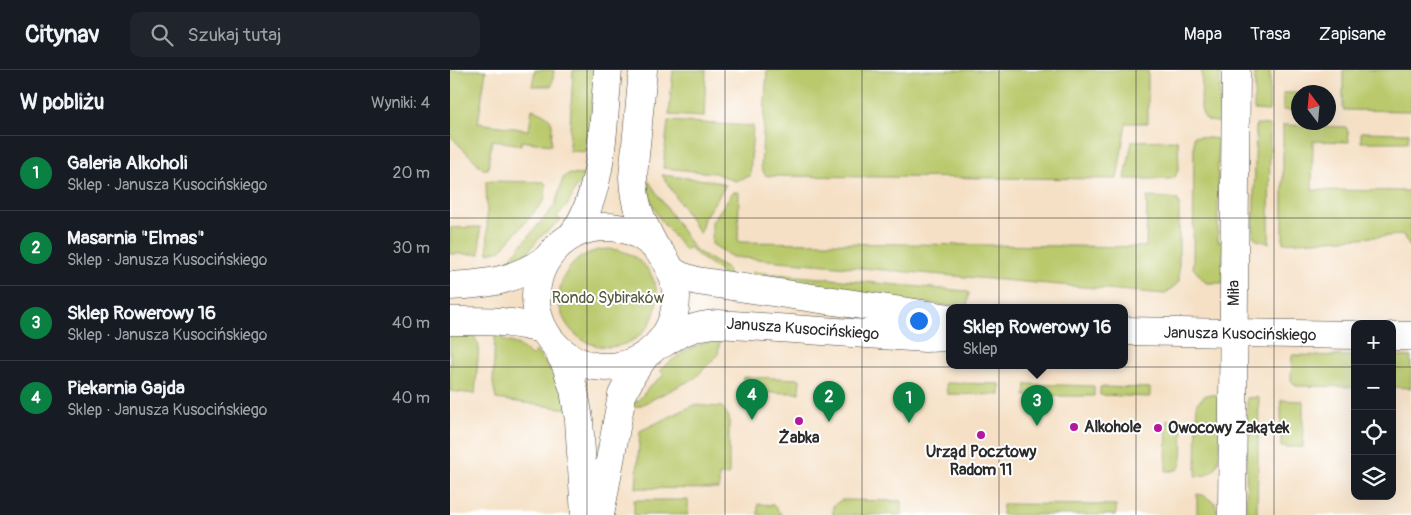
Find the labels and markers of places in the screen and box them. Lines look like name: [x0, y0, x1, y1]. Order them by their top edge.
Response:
pin: 4: [736, 379, 768, 420]
pin: 2: [813, 381, 845, 422]
pin: 1: [893, 382, 925, 423]
pin: 3: [1021, 385, 1053, 426]
marker: Żabka: [793, 415, 805, 427]
place label: Alkohole: [1084, 417, 1142, 437]
place label: Owocowy Zakątek: [1168, 418, 1290, 438]
marker: Alkohole: [1068, 421, 1080, 433]
marker: Owocowy Zakątek: [1152, 422, 1164, 434]
place label: Żabka: [779, 428, 820, 448]
marker: Urząd Pocztowy Radom 11: [975, 429, 987, 441]
place label: Urząd Pocztowy Radom 11: [926, 442, 1036, 480]

